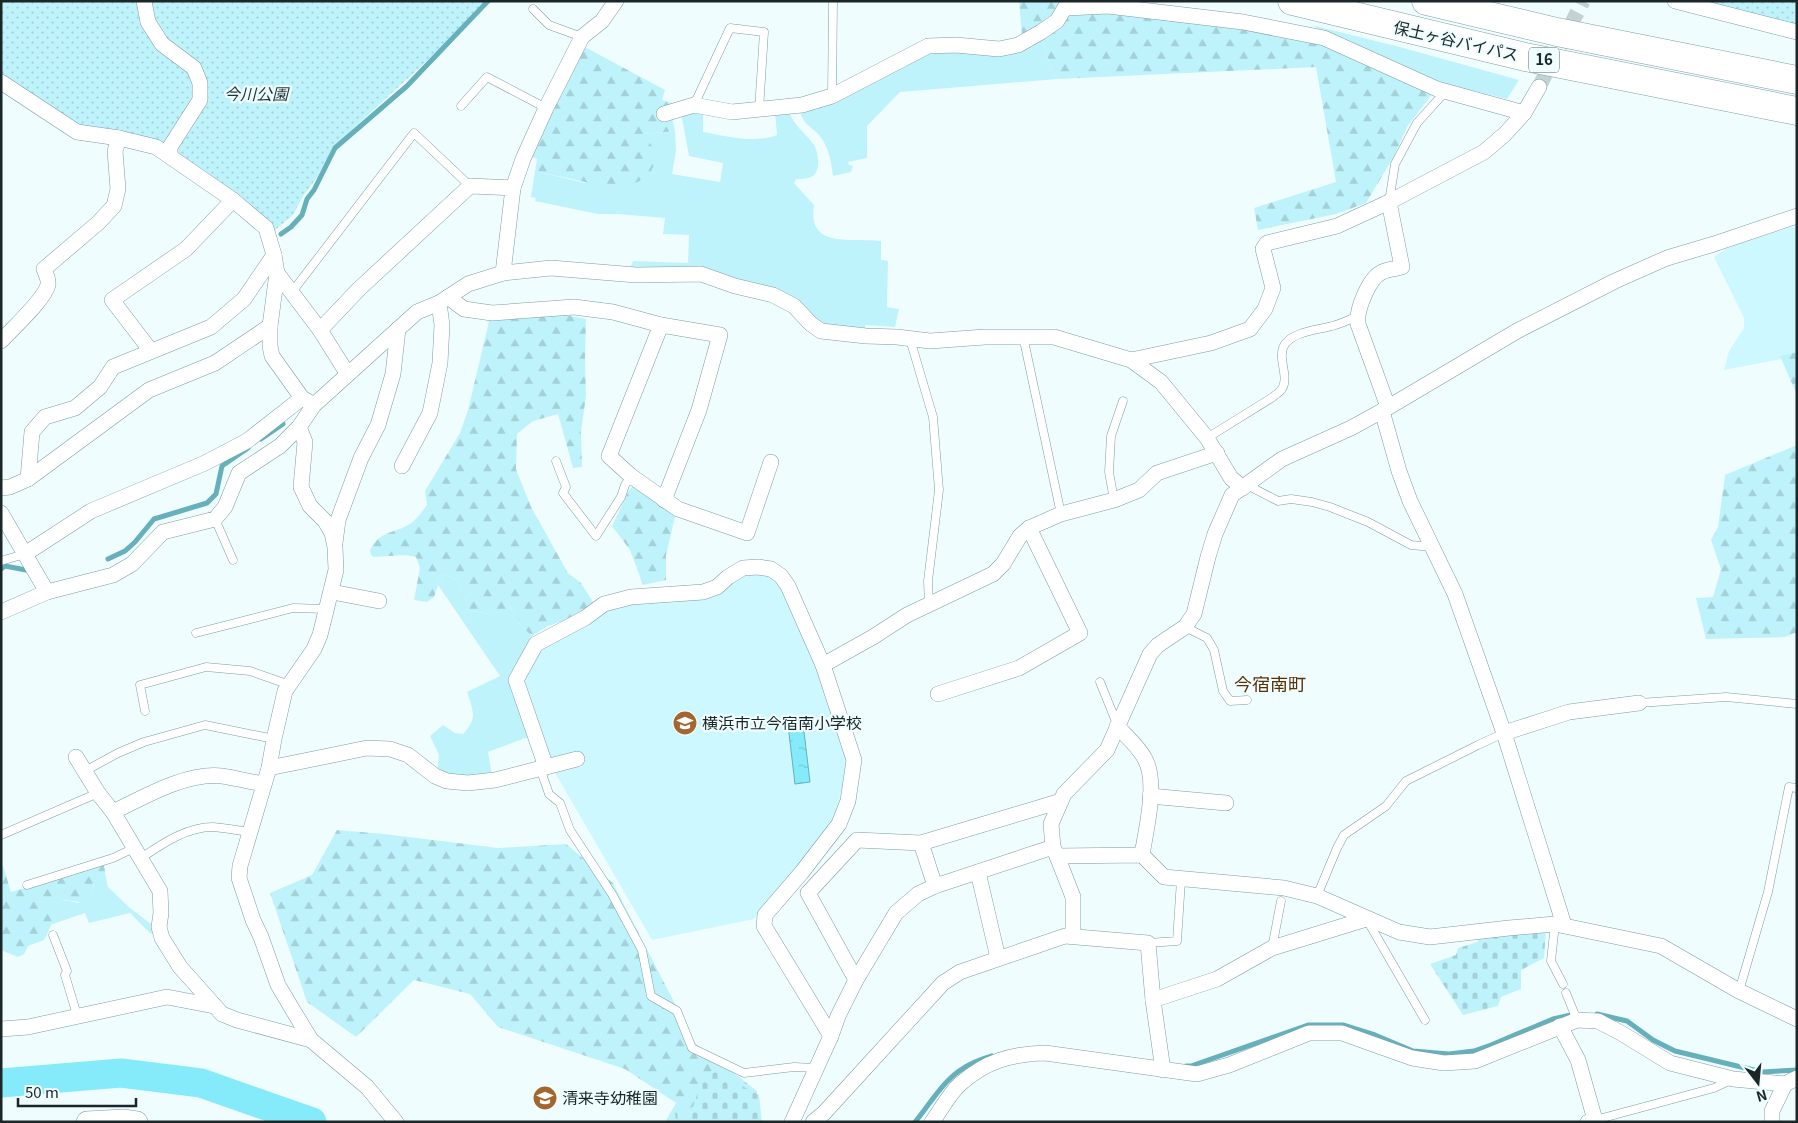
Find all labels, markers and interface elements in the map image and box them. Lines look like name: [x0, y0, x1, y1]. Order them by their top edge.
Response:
street label: 保土ヶ谷バイパス: [1391, 14, 1521, 66]
road number: 16: [1529, 48, 1559, 72]
park label: 今川公園: [224, 81, 290, 105]
district label: 今宿南町: [1234, 670, 1306, 696]
school or university icon: 横浜市立今宿南小学校: [672, 710, 698, 736]
place label: 横浜市立今宿南小学校: [702, 710, 862, 734]
north arrow: [1733, 1058, 1783, 1108]
scale bar: [18, 1076, 135, 1108]
text: 50 m: [25, 1081, 59, 1102]
school or university icon: 清来寺幼稚園: [532, 1085, 558, 1111]
place label: 清来寺幼稚園: [562, 1085, 658, 1109]
text: N: [1754, 1085, 1770, 1108]

